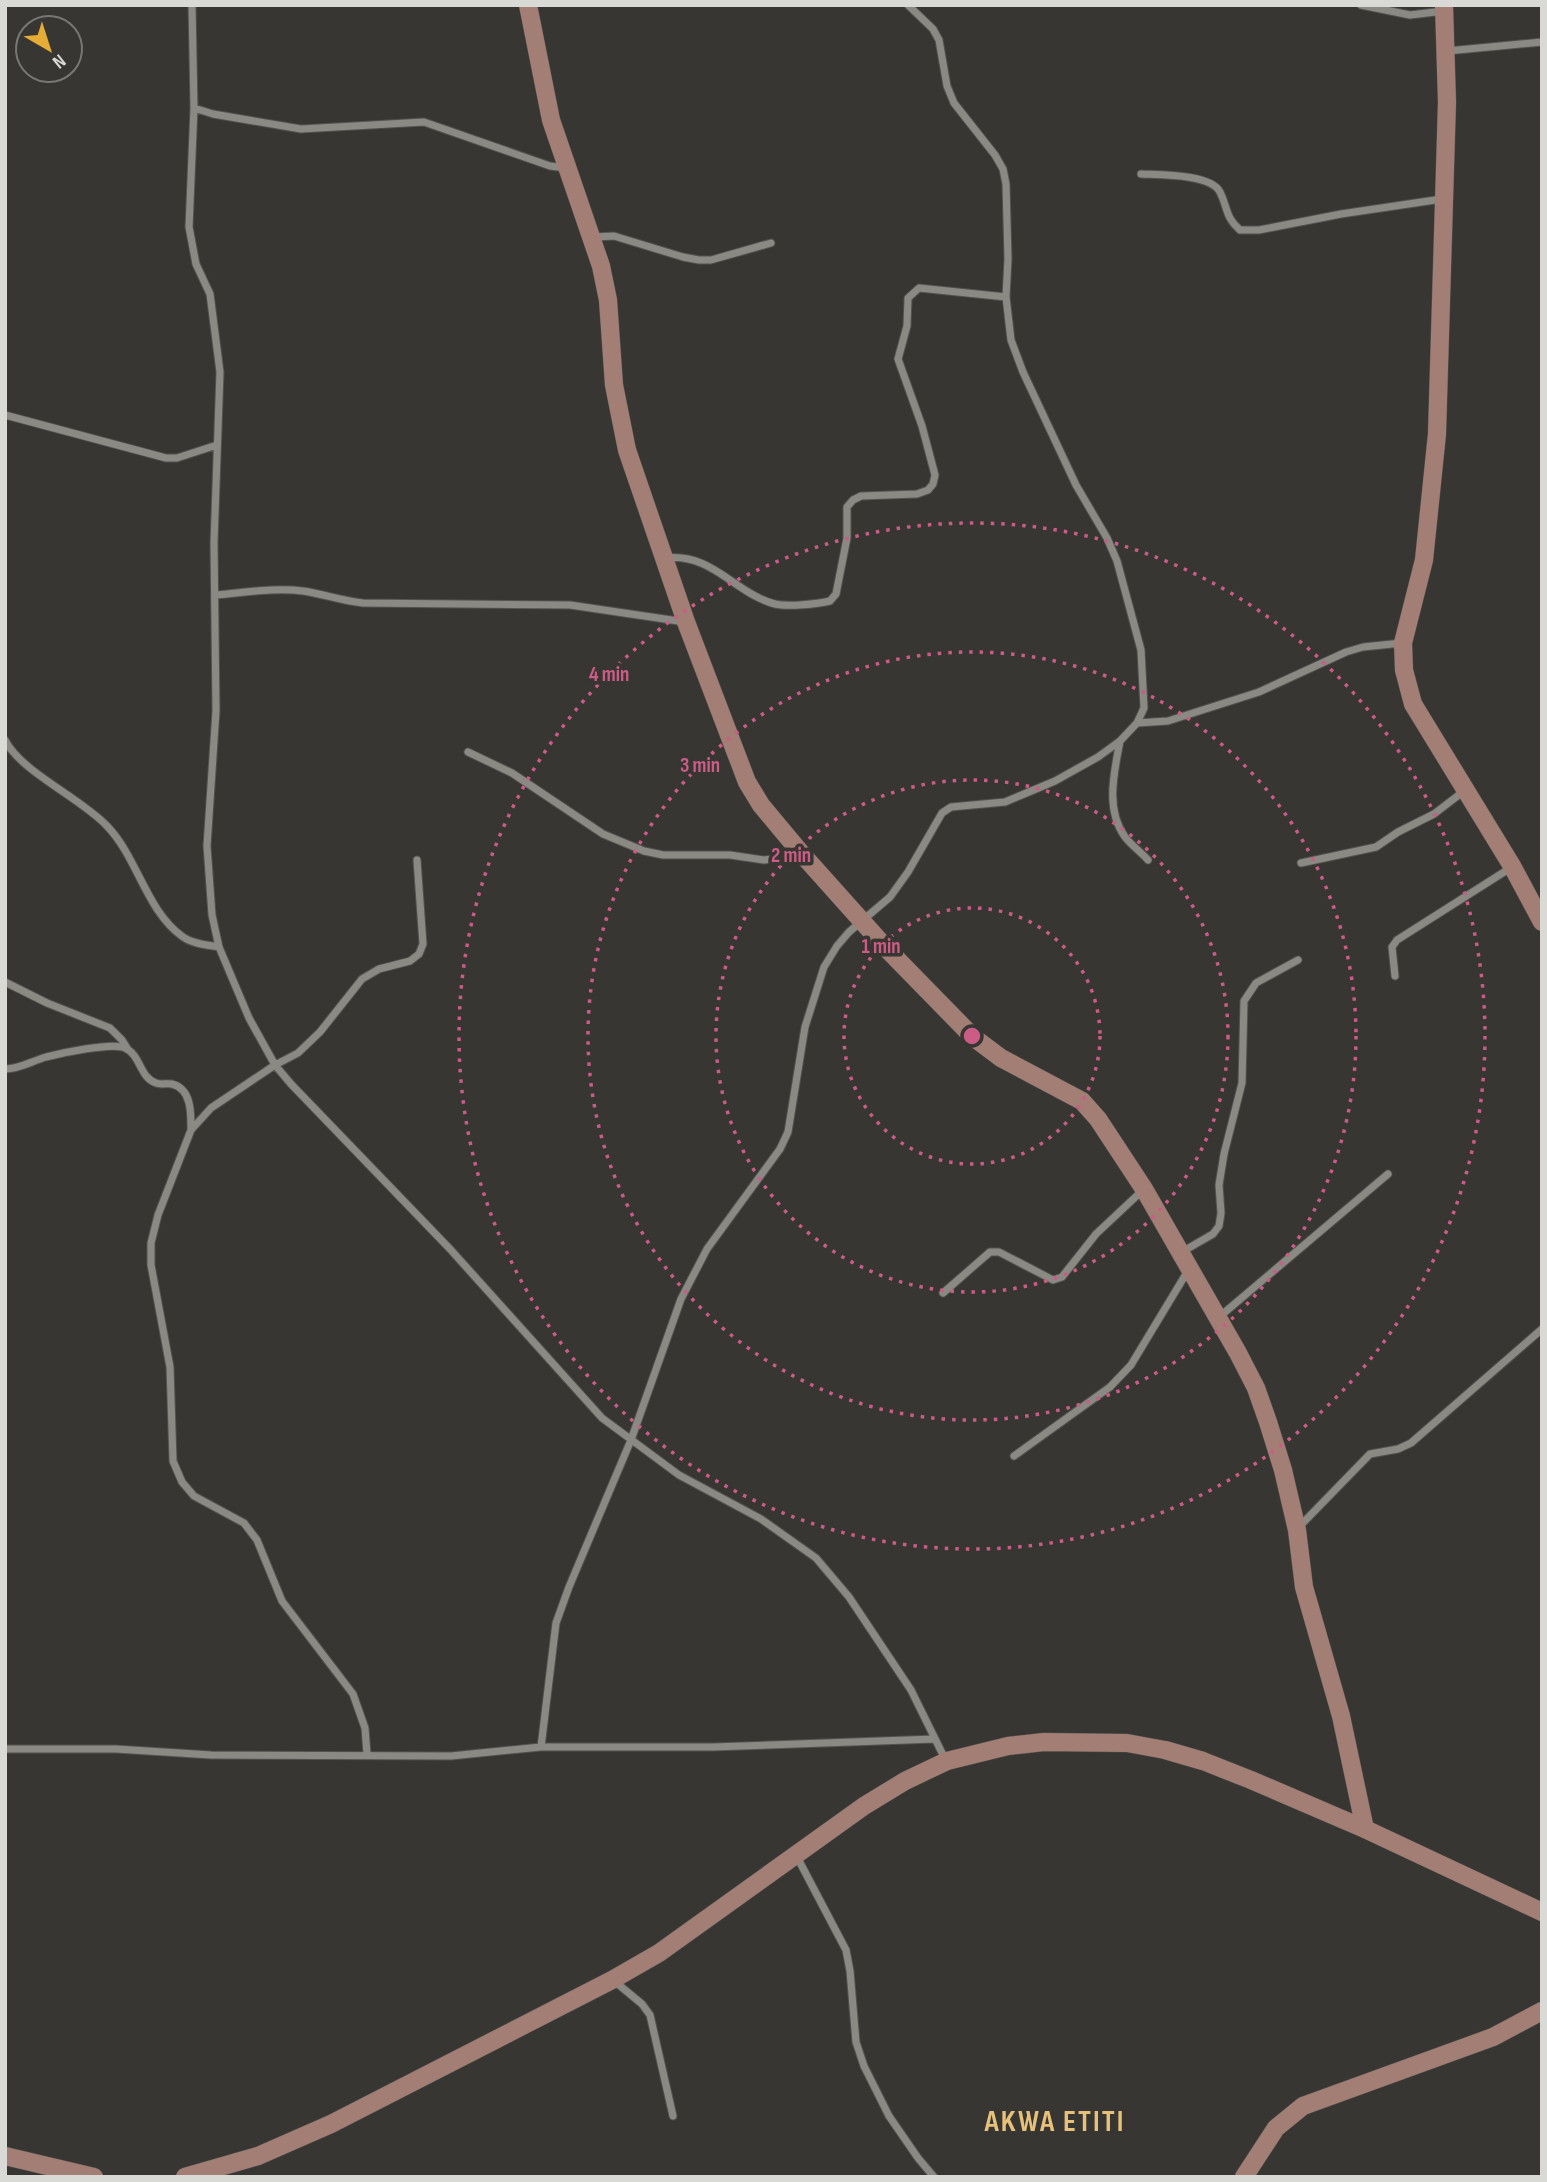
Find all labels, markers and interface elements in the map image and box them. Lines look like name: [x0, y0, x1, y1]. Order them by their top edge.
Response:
north arrow: [14, 14, 84, 84]
text: N: [48, 49, 70, 73]
text: 4 min: [589, 662, 629, 687]
text: 3 min: [680, 753, 720, 778]
text: 2 min: [771, 843, 811, 868]
text: 1 min: [861, 934, 901, 959]
centre of rings: [960, 1024, 984, 1048]
district label: AKWA ETITI: [984, 2104, 1125, 2140]

